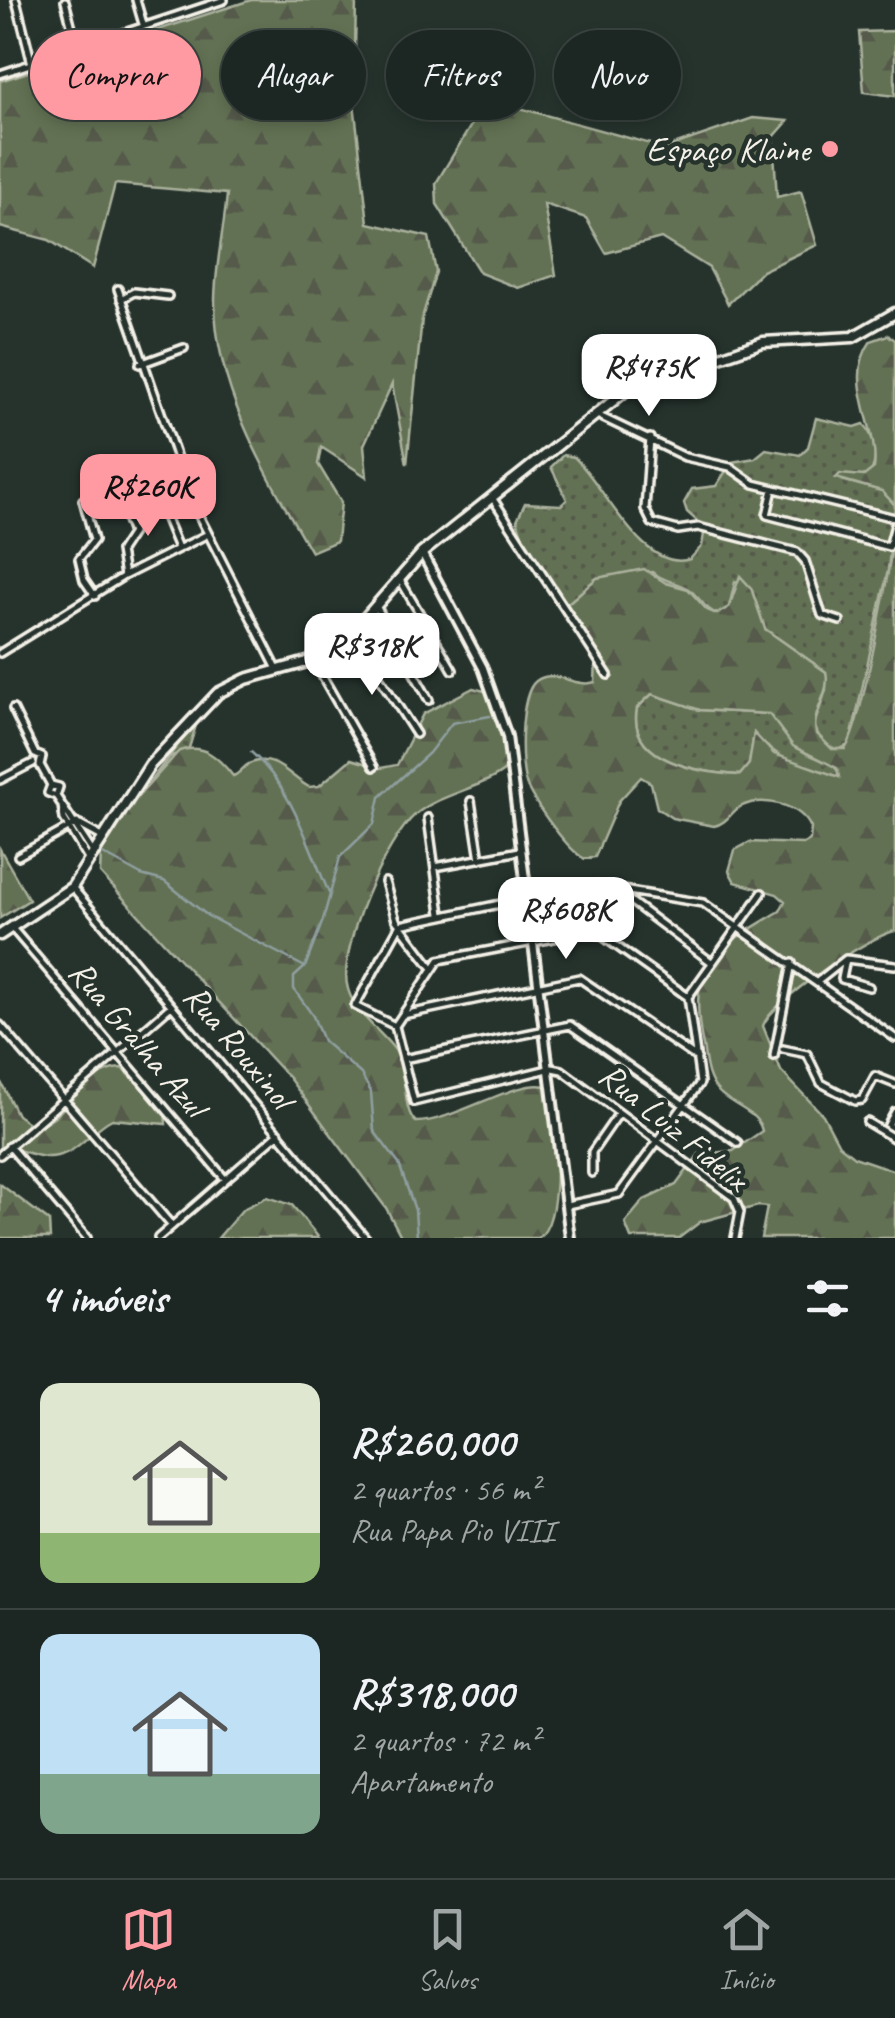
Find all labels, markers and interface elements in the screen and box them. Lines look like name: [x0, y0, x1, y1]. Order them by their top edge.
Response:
chip: Comprar: [30, 30, 201, 120]
chip: Alugar: [221, 30, 366, 120]
chip: Filtros: [386, 30, 534, 120]
chip: Novo: [554, 30, 681, 120]
place label: Espaço Klaine: [646, 127, 813, 172]
marker: Espaço Klaine: [819, 138, 841, 160]
pin: R$475K: [568, 334, 730, 419]
text: R$475K: [604, 346, 694, 387]
pin: R$260K: [67, 454, 229, 539]
text: R$260K: [102, 466, 194, 507]
pin: R$318K: [291, 613, 453, 698]
text: R$318K: [326, 625, 418, 666]
pin: R$608K: [485, 877, 647, 962]
text: R$608K: [520, 889, 612, 930]
street label: Rua Gralha Azul: [59, 951, 220, 1131]
street label: Rua Rouxinol: [174, 975, 308, 1122]
street label: Rua Luiz Fidelix: [590, 1052, 760, 1202]
icon: filters: [800, 1271, 855, 1326]
text: 4 imóveis: [40, 1272, 167, 1325]
text: R$260,000: [350, 1416, 514, 1469]
icon: home: [120, 1423, 240, 1543]
text: 2 quartos · 56 m²: [350, 1469, 539, 1510]
text: Rua Papa Pio VIII: [350, 1510, 554, 1551]
text: R$318,000: [350, 1667, 513, 1720]
icon: home: [120, 1674, 240, 1794]
text: 2 quartos · 72 m²: [350, 1720, 539, 1761]
text: Apartamento: [350, 1761, 492, 1802]
tab: Mapa: [121, 1902, 176, 1997]
tab: Salvos: [418, 1902, 477, 1997]
tab: Início: [719, 1902, 774, 1997]

